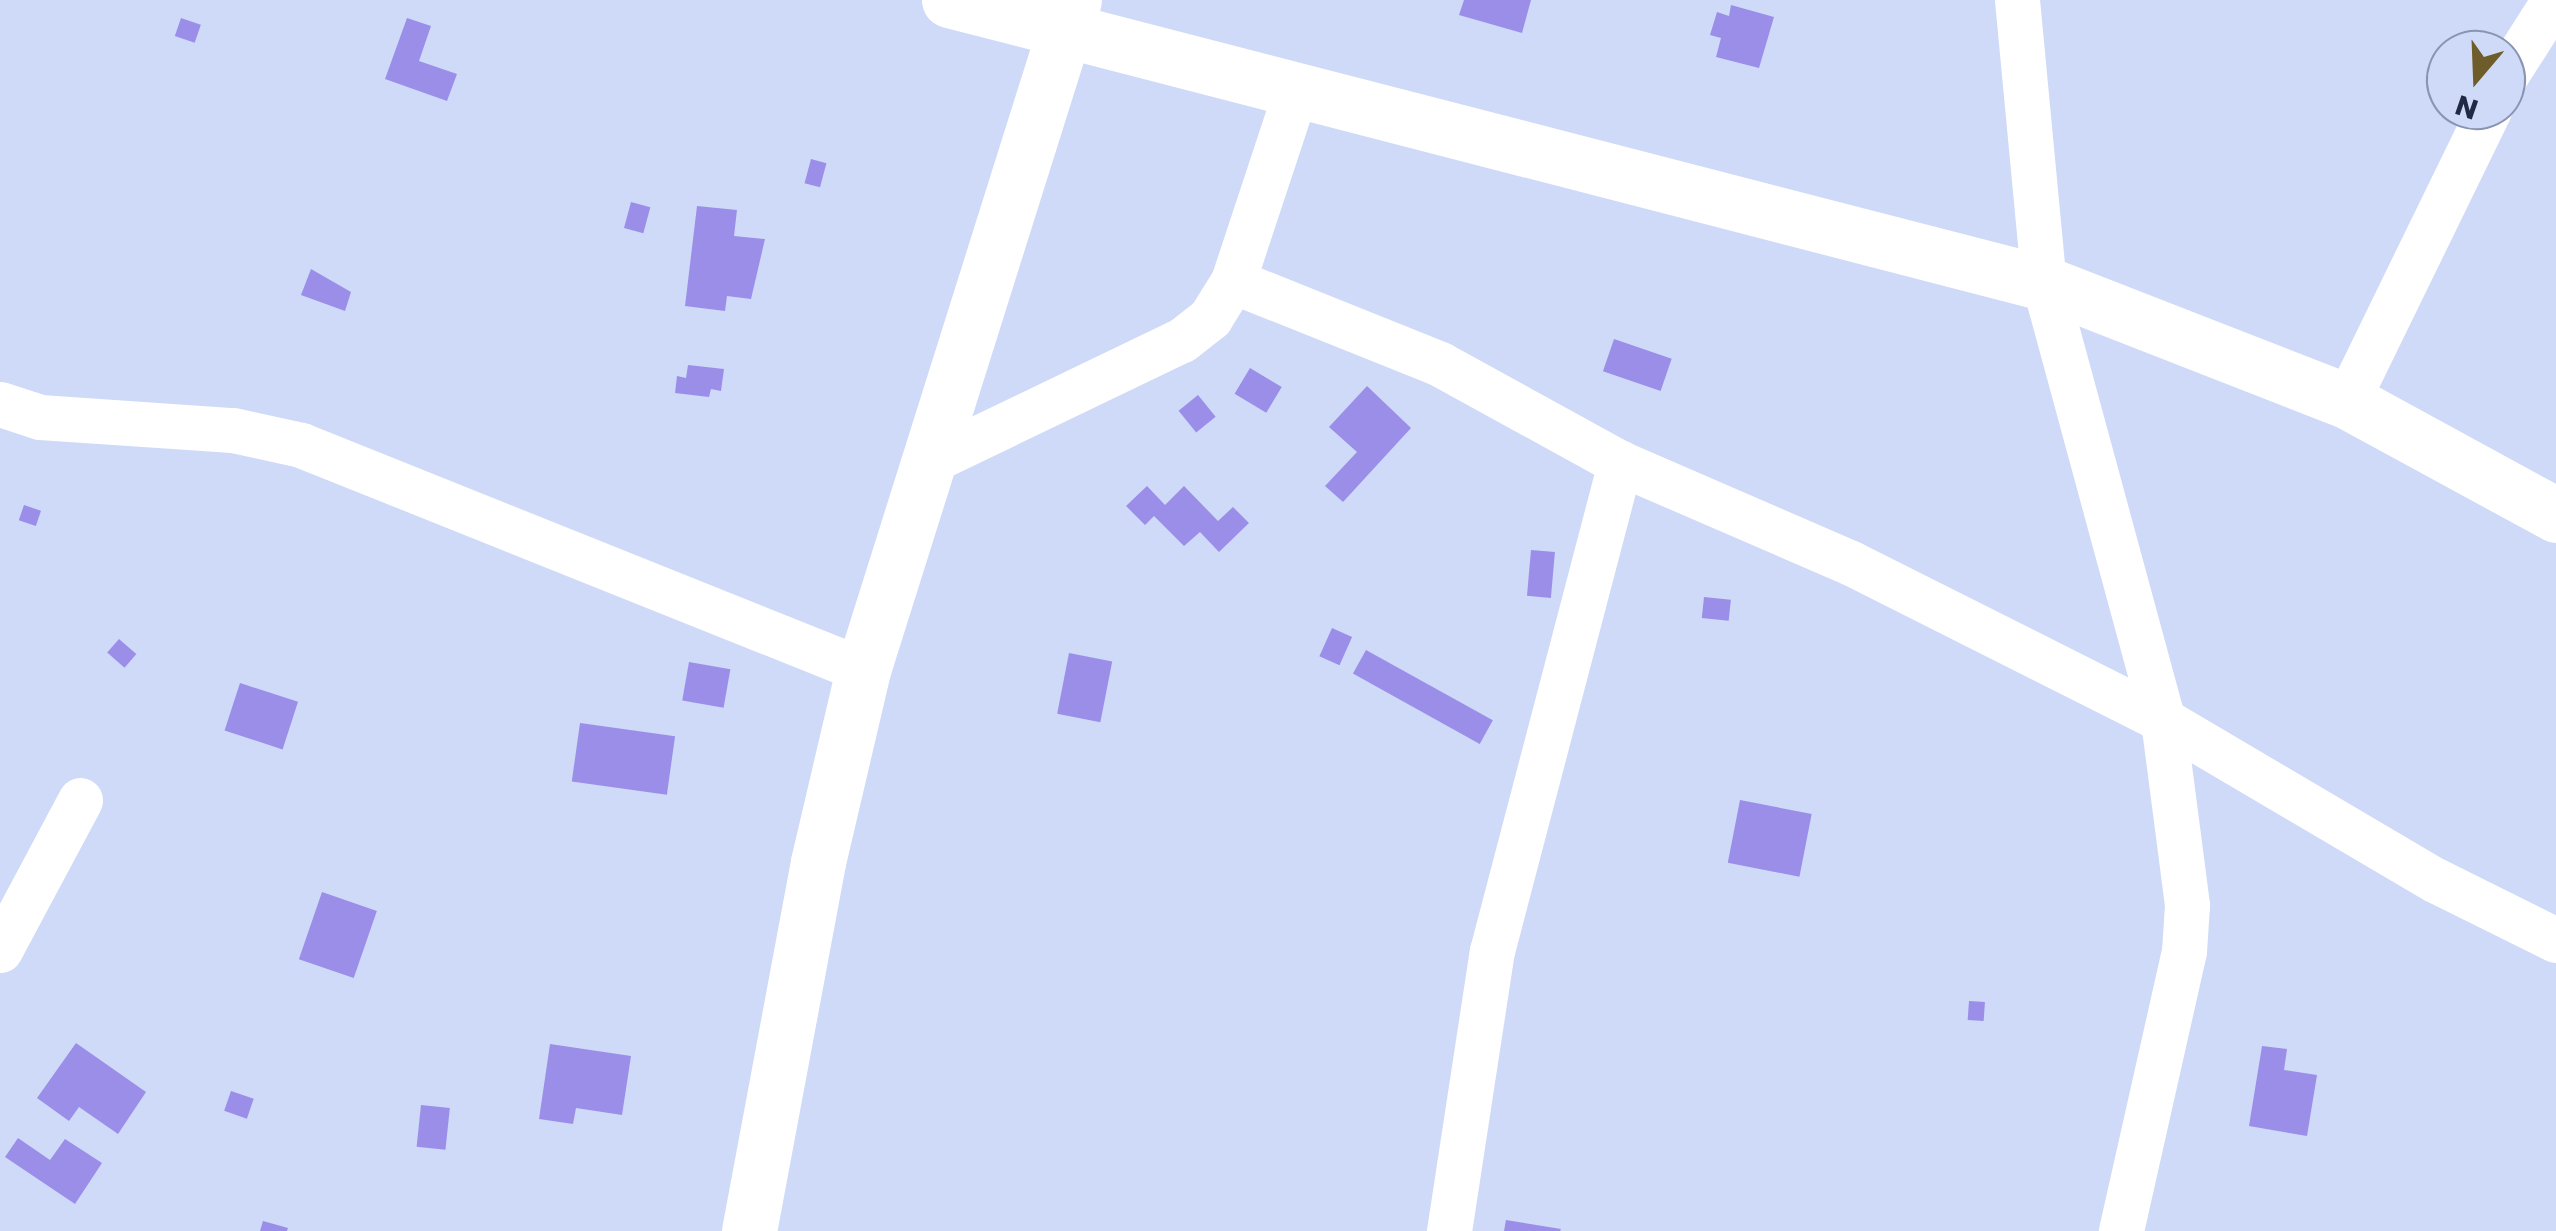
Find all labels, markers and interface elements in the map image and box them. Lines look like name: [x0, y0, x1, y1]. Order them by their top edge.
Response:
north arrow: [2426, 30, 2526, 130]
text: N: [2450, 85, 2483, 129]

